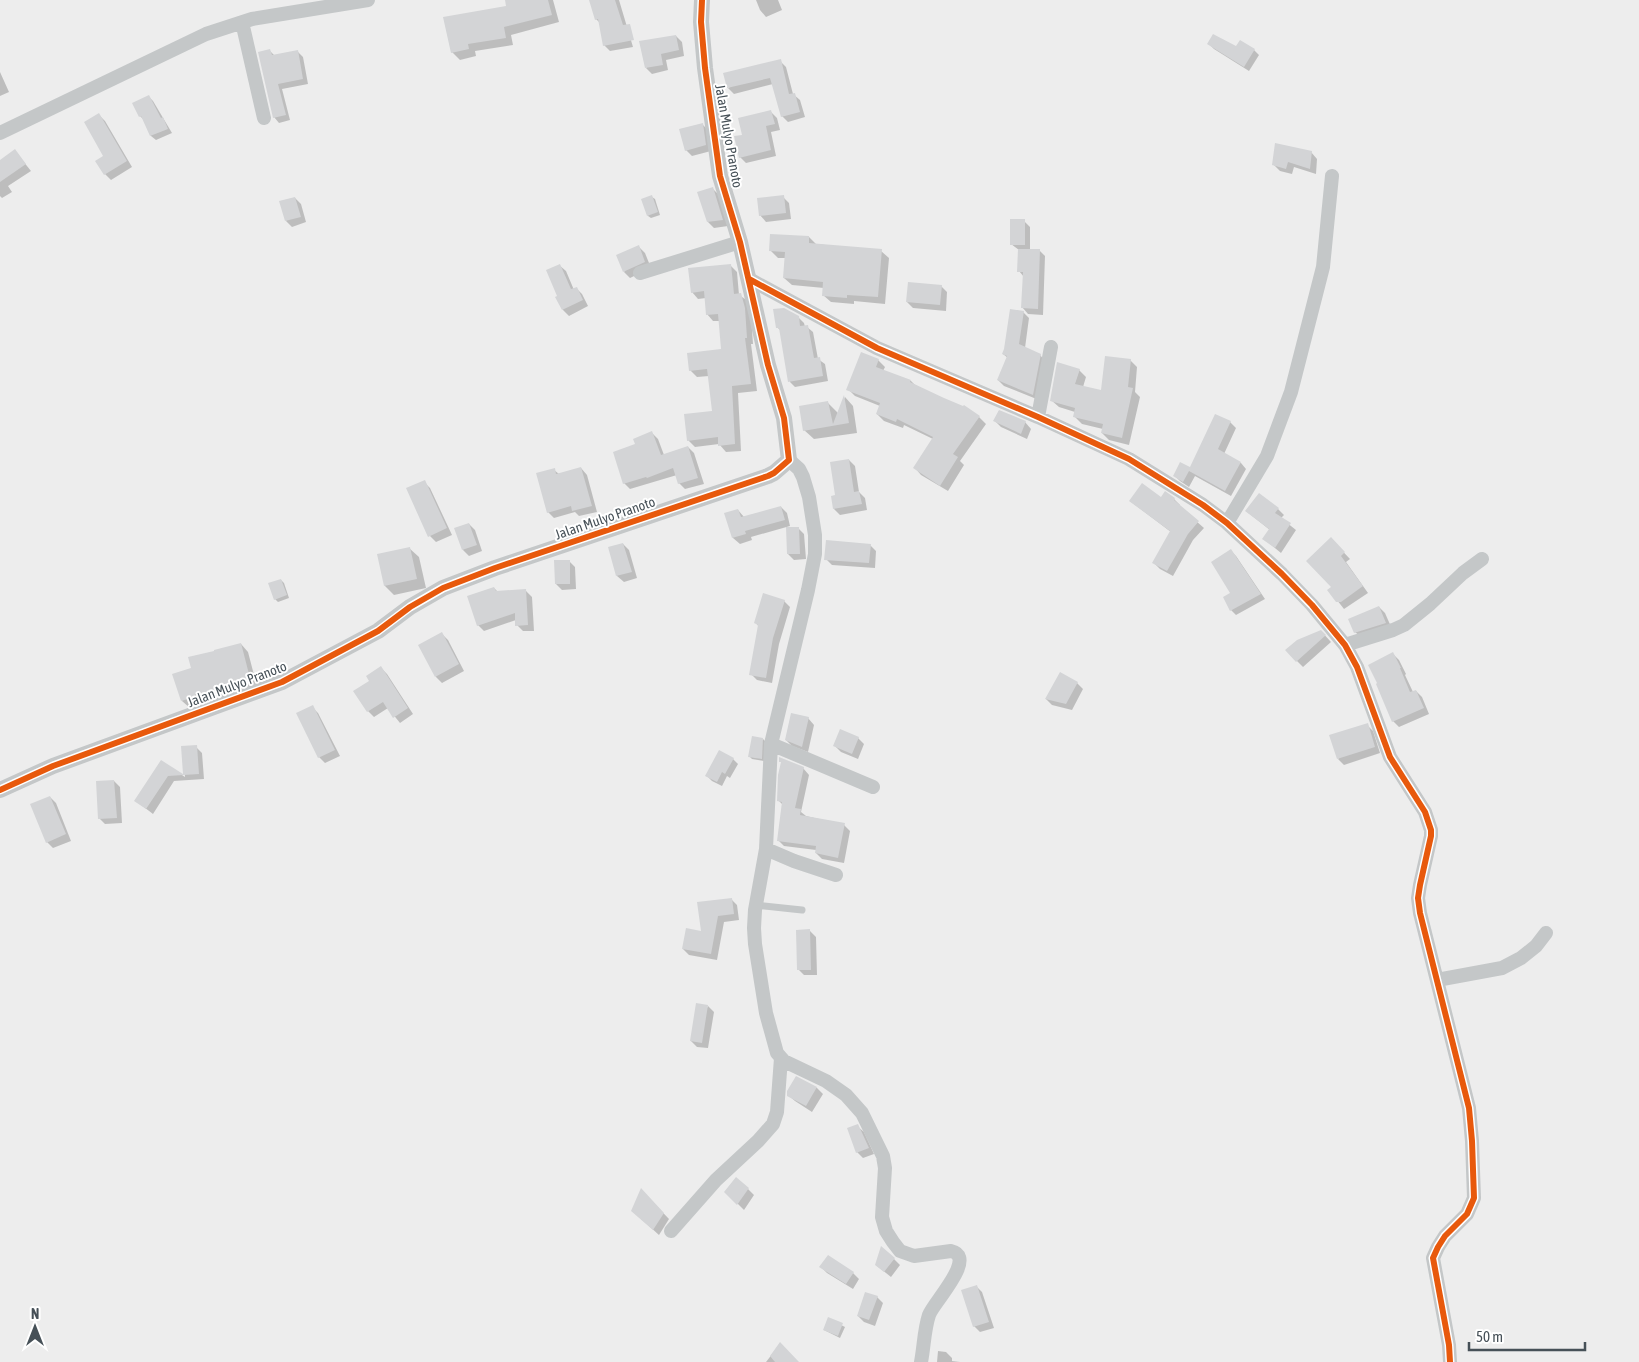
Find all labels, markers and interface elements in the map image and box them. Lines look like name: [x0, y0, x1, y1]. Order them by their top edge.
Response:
street label: Jalan Mulyo Pranoto: [712, 83, 746, 189]
street label: Jalan Mulyo Pranoto: [553, 493, 657, 543]
street label: Jalan Mulyo Pranoto: [185, 658, 289, 710]
north arrow: [10, 1302, 60, 1352]
text: N: [31, 1306, 39, 1322]
scale bar: [1469, 1320, 1585, 1352]
text: 50 m: [1476, 1328, 1503, 1345]

